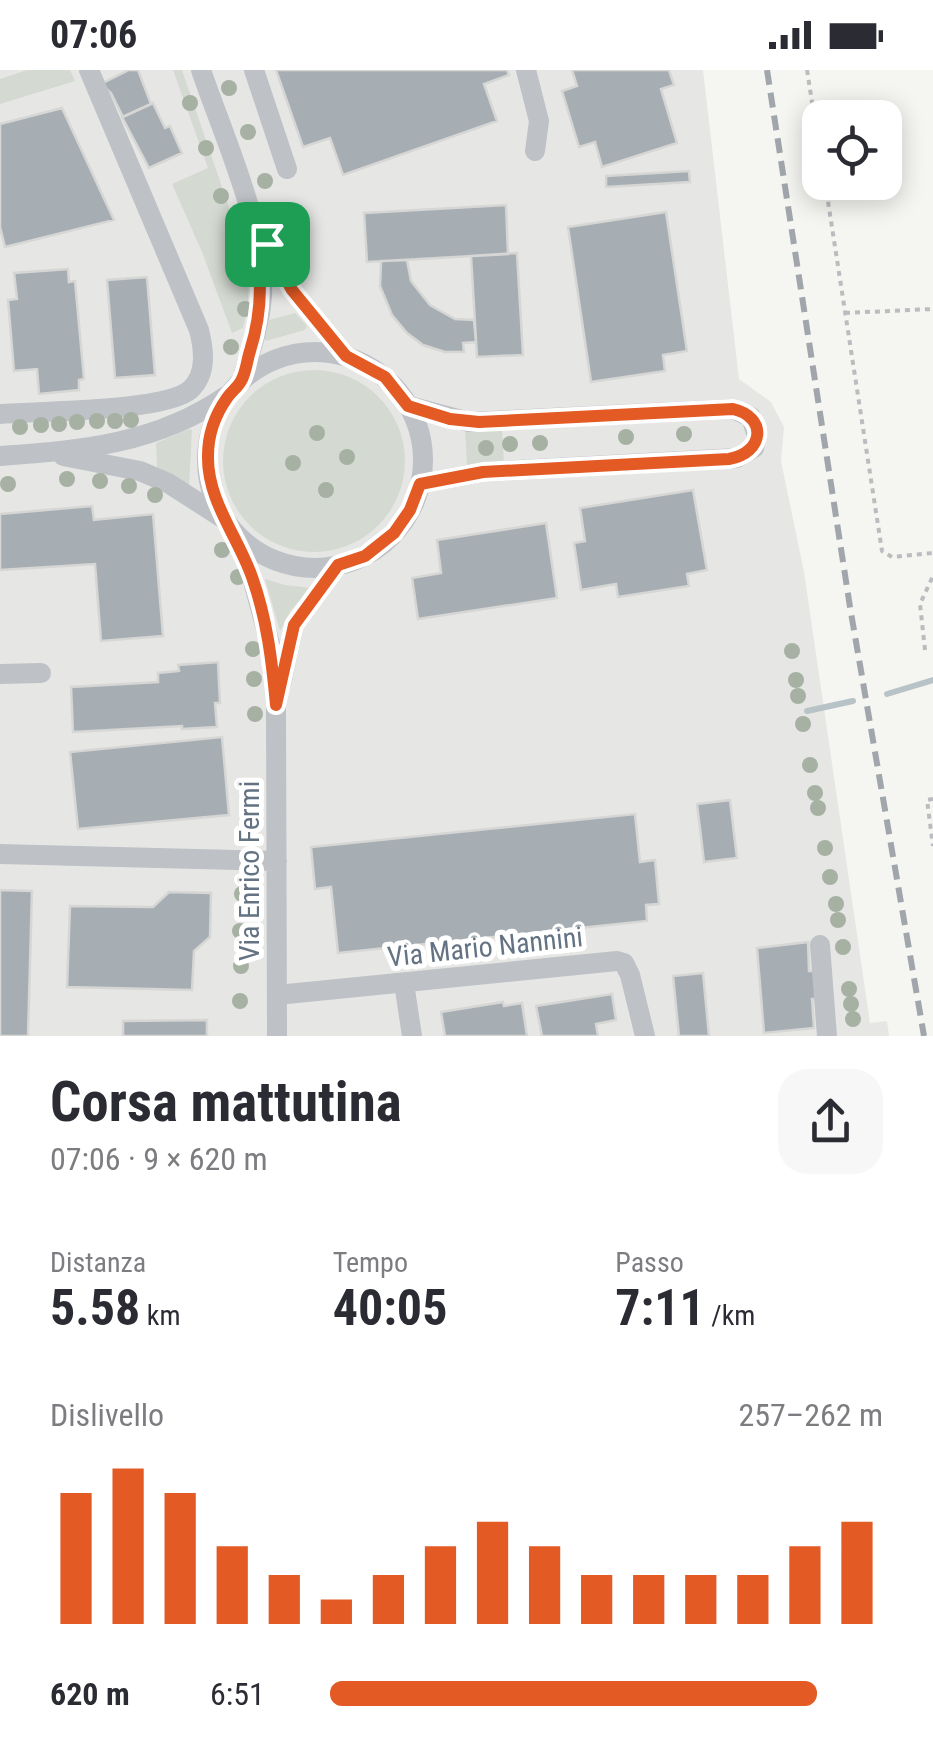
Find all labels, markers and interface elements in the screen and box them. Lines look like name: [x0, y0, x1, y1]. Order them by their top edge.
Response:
text: 07:06: [50, 13, 137, 57]
map controls: [802, 100, 902, 200]
button: locate: [802, 100, 902, 200]
pin: [225, 202, 310, 287]
icon: arrive: [240, 217, 295, 272]
street label: Via Enrico Fermi: [233, 781, 266, 961]
street label: Via Mario Nannini: [386, 920, 584, 974]
button: share: [778, 1069, 883, 1174]
text: Corsa mattutina: [50, 1070, 402, 1134]
text: 07:06 · 9 × 620 m: [50, 1140, 268, 1178]
text: Distanza: [50, 1246, 146, 1279]
text: Tempo: [333, 1246, 408, 1279]
text: Passo: [615, 1246, 684, 1279]
text: 5.58: [50, 1279, 140, 1337]
text: 40:05: [333, 1279, 447, 1337]
text: 7:11: [615, 1279, 705, 1337]
text: km: [140, 1299, 180, 1332]
text: /km: [705, 1299, 755, 1332]
text: Dislivello: [50, 1396, 164, 1434]
text: 257–262 m: [738, 1396, 883, 1434]
text: 620 m: [50, 1675, 130, 1713]
text: 6:51: [210, 1675, 265, 1713]

